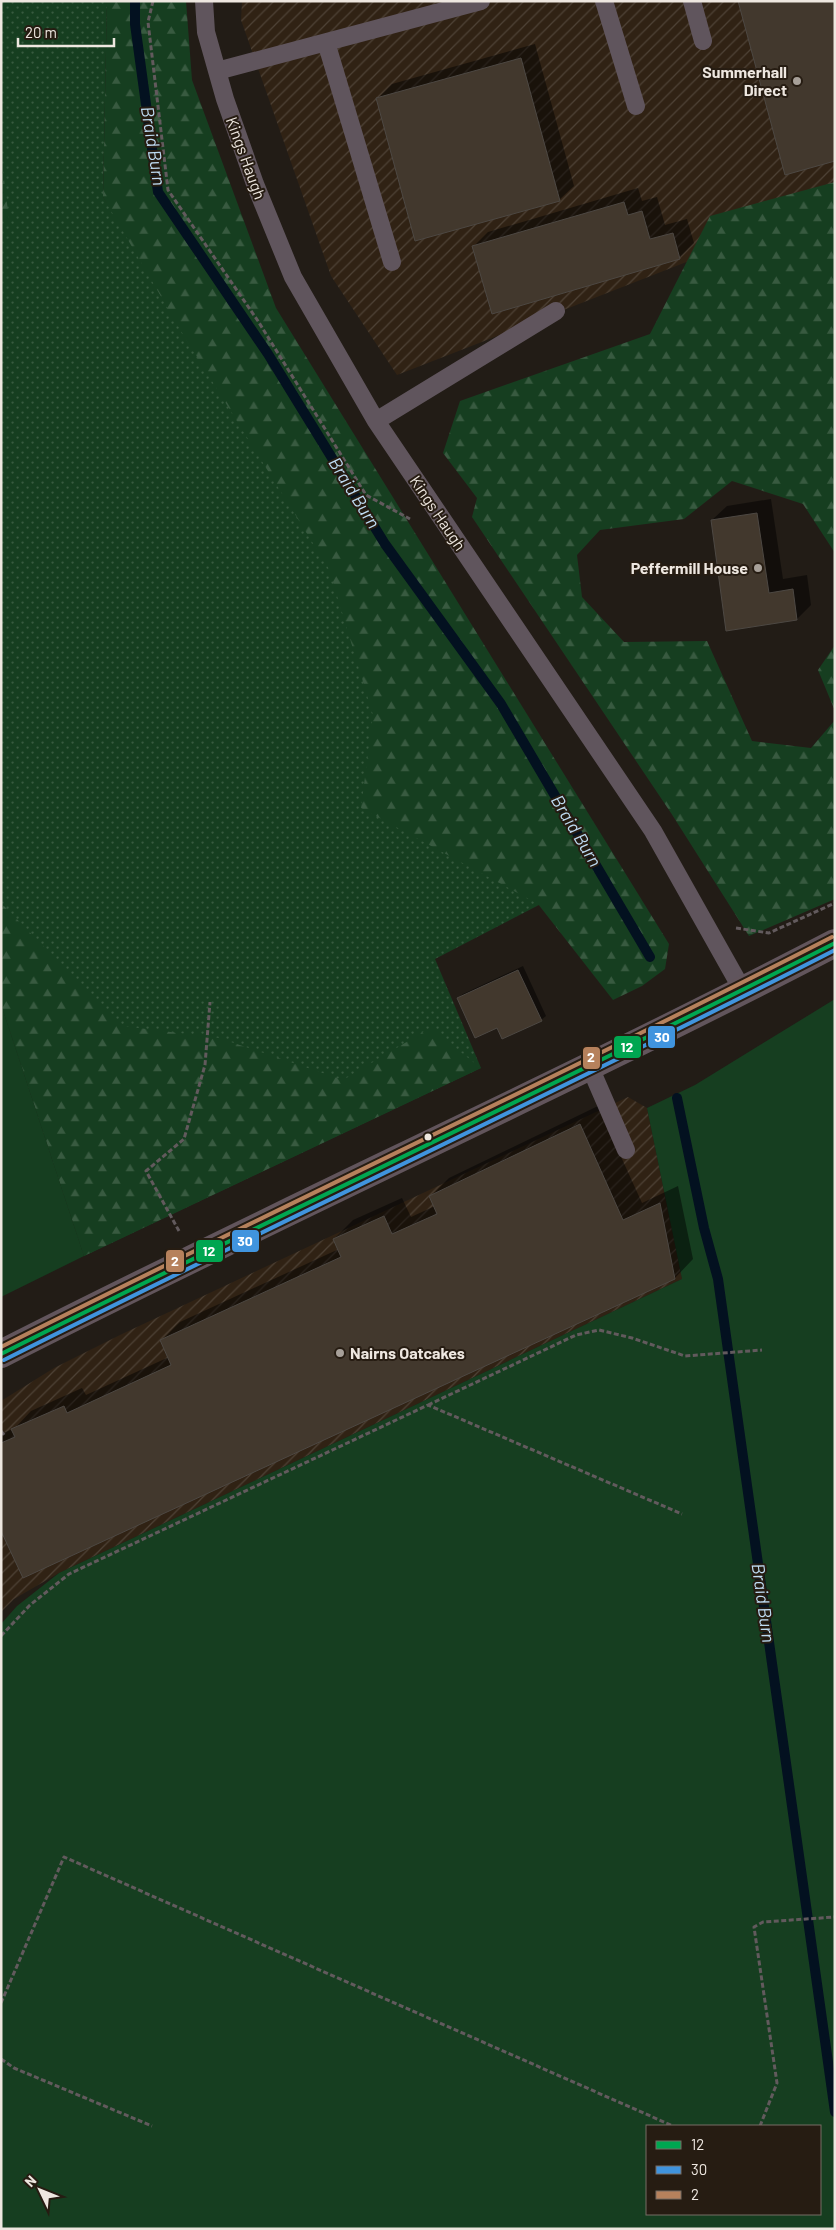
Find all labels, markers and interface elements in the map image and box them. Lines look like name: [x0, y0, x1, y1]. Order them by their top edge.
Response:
scale bar: [18, 15, 114, 47]
text: 20 m: [25, 23, 57, 41]
place label: Summerhall Direct: [702, 62, 787, 99]
marker: Summerhall Direct: [791, 75, 803, 87]
water label: Braid Burn: [137, 105, 171, 187]
street label: Kings Haugh: [223, 114, 270, 202]
water label: Braid Burn: [324, 453, 385, 532]
street label: Kings Haugh: [406, 472, 470, 554]
place label: Peffermill House: [631, 558, 748, 577]
marker: Peffermill House: [752, 562, 764, 574]
water label: Braid Burn: [547, 791, 607, 870]
line badge: 30: [647, 1025, 676, 1049]
text: 30: [654, 1028, 670, 1045]
line badge: 12: [613, 1035, 642, 1059]
text: 12: [621, 1038, 634, 1055]
line badge: 2: [582, 1046, 601, 1070]
text: 2: [587, 1048, 595, 1065]
unlabelled marker: [423, 1132, 433, 1142]
line badge: 30: [231, 1229, 260, 1253]
text: 30: [237, 1232, 253, 1249]
line badge: 12: [195, 1239, 224, 1263]
text: 12: [203, 1242, 216, 1259]
line badge: 2: [165, 1249, 185, 1273]
text: 2: [171, 1252, 179, 1269]
place label: Nairns Oatcakes: [350, 1343, 465, 1362]
marker: Nairns Oatcakes: [334, 1347, 346, 1359]
water label: Braid Burn: [748, 1562, 780, 1644]
legend: [646, 2125, 821, 2215]
text: 12: [691, 2135, 704, 2153]
text: 30: [691, 2160, 707, 2178]
north arrow: [15, 2165, 65, 2215]
text: N: [21, 2172, 40, 2190]
text: 2: [691, 2185, 699, 2203]

